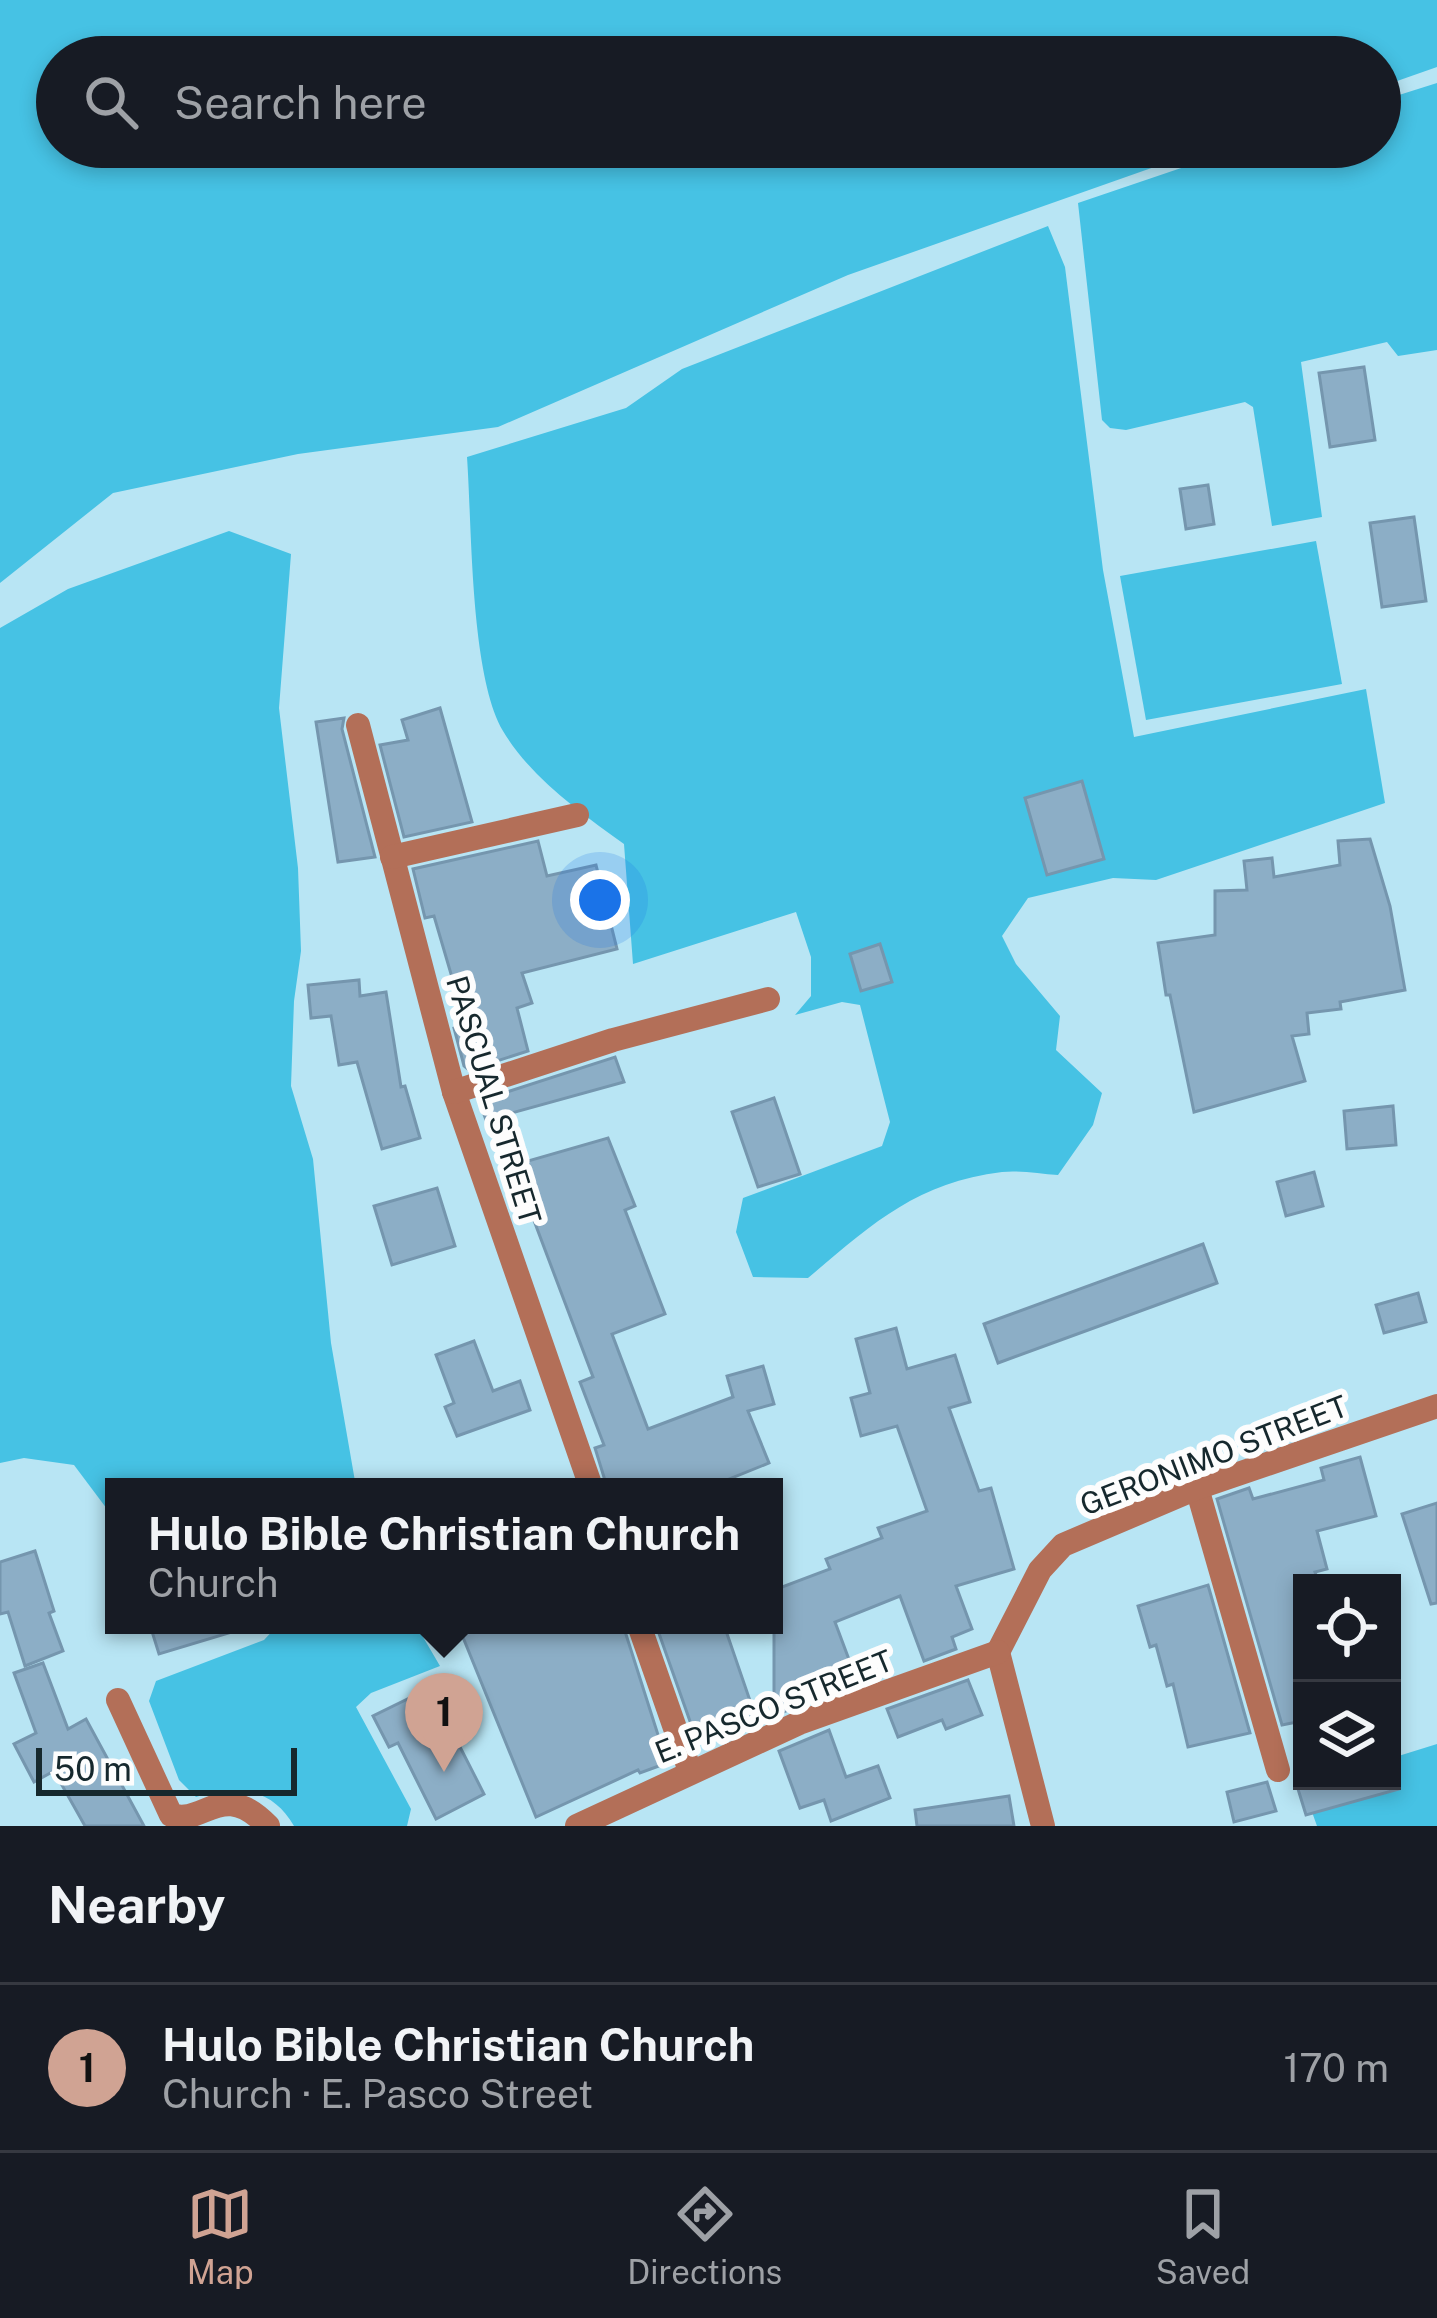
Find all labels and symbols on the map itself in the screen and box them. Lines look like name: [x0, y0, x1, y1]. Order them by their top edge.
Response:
your location: [570, 870, 630, 930]
street label: PASCUAL STREET: [439, 971, 549, 1228]
street label: GERONIMO STREET: [1075, 1387, 1352, 1523]
street label: E. PASCO STREET: [650, 1642, 898, 1770]
pin: 1: [405, 1673, 483, 1772]
scale bar: [36, 1742, 297, 1795]

